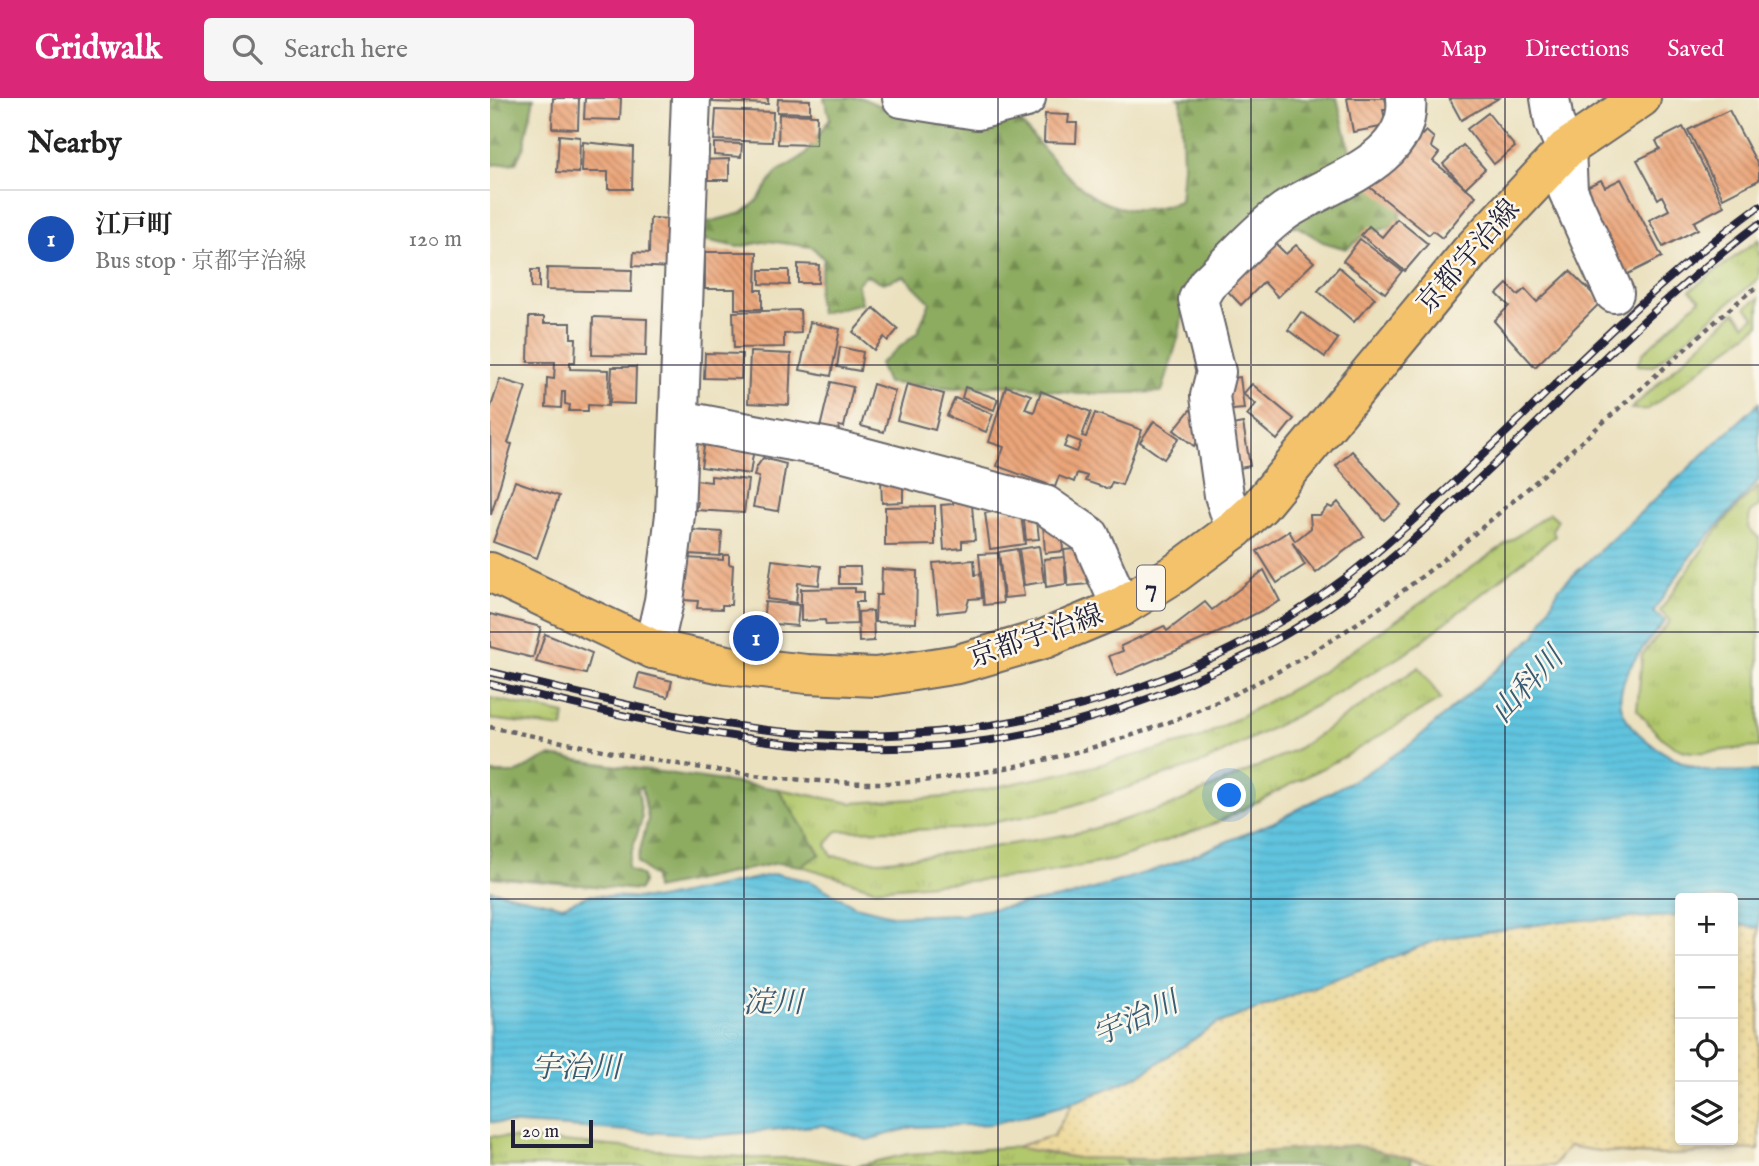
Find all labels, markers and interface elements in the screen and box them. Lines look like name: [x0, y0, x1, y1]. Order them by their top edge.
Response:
search box: [204, 18, 694, 81]
text: Gridwalk: [35, 28, 162, 70]
icon: search: [228, 30, 266, 68]
text: Search here: [284, 33, 408, 66]
text: Map: [1441, 34, 1487, 65]
text: Directions: [1525, 34, 1629, 65]
text: Saved: [1667, 34, 1724, 65]
text: Nearby: [28, 125, 121, 163]
street label: 京都宇治線: [1410, 193, 1528, 321]
text: 江戸町: [95, 209, 173, 242]
text: 1: [47, 225, 55, 254]
text: 120 m: [409, 225, 462, 254]
text: Bus stop · 京都宇治線: [95, 247, 306, 276]
road number: 7: [1137, 566, 1165, 610]
street label: 京都宇治線: [964, 598, 1108, 676]
pin: 1: [733, 612, 779, 664]
water label: 山科川: [1483, 638, 1575, 732]
your location: [1212, 778, 1246, 812]
map controls: [1675, 893, 1738, 1145]
button: +: [1675, 893, 1738, 956]
button: −: [1675, 956, 1738, 1019]
water label: 宇治川: [1087, 983, 1188, 1056]
water label: 淀川: [743, 985, 806, 1023]
button: locate: [1675, 1019, 1738, 1082]
water label: 宇治川: [531, 1050, 624, 1088]
button: layers: [1675, 1082, 1738, 1145]
scale bar: [511, 1117, 593, 1149]
text: 20 m: [522, 1120, 559, 1144]

